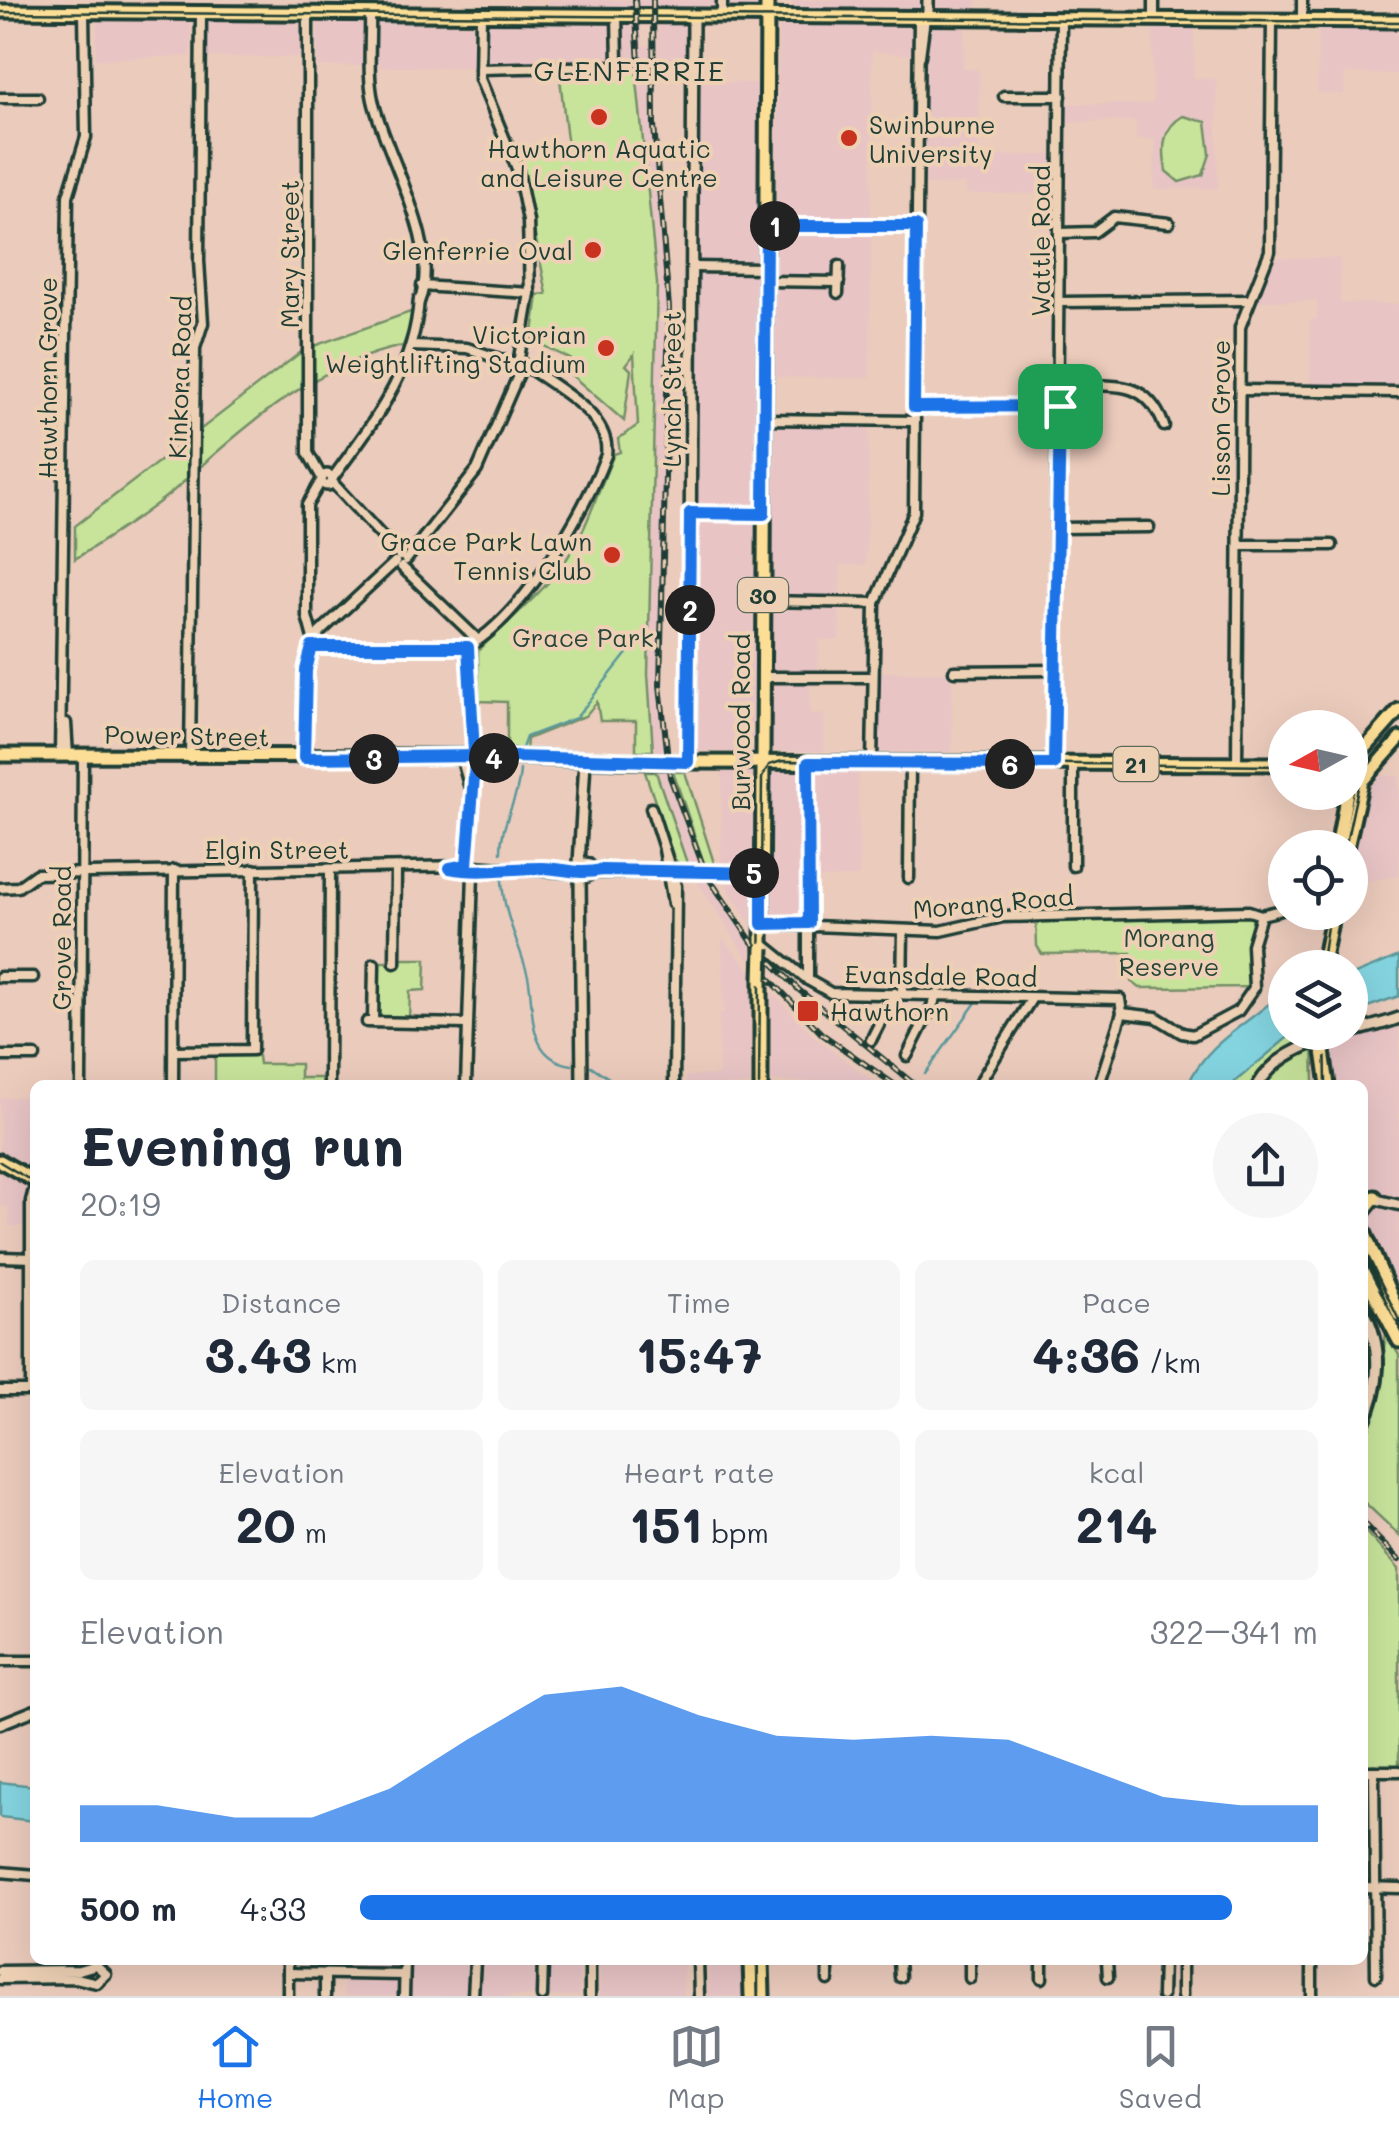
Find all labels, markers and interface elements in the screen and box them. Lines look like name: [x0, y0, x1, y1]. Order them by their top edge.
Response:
district label: GLENFERRIE: [533, 52, 727, 88]
marker: Hawthorn Aquatic and Leisure Centre: [588, 106, 610, 128]
place label: Swinburne University: [869, 108, 995, 170]
marker: Swinburne University: [838, 127, 860, 149]
place label: Hawthorn Aquatic and Leisure Centre: [480, 132, 718, 193]
street label: Wattle Road: [1024, 165, 1056, 317]
street label: Mary Street: [273, 180, 306, 328]
pin: 1: [750, 201, 800, 251]
text: 1: [769, 208, 781, 244]
place label: Glenferrie Oval: [383, 234, 573, 266]
marker: Glenferrie Oval: [582, 239, 604, 261]
street label: Hawthorn Grove: [31, 277, 63, 479]
street label: Kinkora Road: [160, 295, 198, 459]
street label: Lynch Street: [655, 311, 688, 467]
place label: Victorian Weightlifting Stadium: [325, 318, 586, 379]
marker: Victorian Weightlifting Stadium: [595, 337, 617, 359]
street label: Lisson Grove: [1204, 340, 1236, 496]
pin: [1018, 364, 1103, 449]
icon: arrive: [1033, 379, 1088, 434]
place label: Grace Park Lawn Tennis Club: [381, 525, 592, 586]
marker: Grace Park Lawn Tennis Club: [601, 544, 623, 566]
road number: 30: [738, 578, 788, 612]
pin: 2: [665, 585, 715, 635]
text: 2: [682, 592, 698, 628]
park label: Grace Park: [512, 621, 654, 653]
street label: Burwood Road: [724, 634, 756, 810]
north arrow: [1268, 710, 1368, 810]
map controls: [1268, 710, 1368, 1050]
street label: Power Street: [104, 718, 270, 752]
pin: 4: [469, 733, 519, 783]
pin: 3: [349, 734, 399, 784]
pin: 6: [985, 739, 1035, 789]
text: 4: [485, 740, 503, 776]
text: 3: [366, 741, 382, 777]
text: 6: [1002, 746, 1018, 782]
road number: 21: [1114, 747, 1158, 781]
button: locate: [1268, 830, 1368, 930]
street label: Elgin Street: [205, 833, 349, 865]
pin: 5: [729, 848, 779, 898]
text: 5: [746, 855, 762, 891]
street label: Grove Road: [45, 866, 77, 1010]
street label: Morang Road: [911, 879, 1075, 925]
park label: Morang Reserve: [1119, 921, 1219, 982]
button: layers: [1268, 950, 1368, 1050]
street label: Evansdale Road: [844, 957, 1038, 993]
place label: Hawthorn: [830, 995, 949, 1027]
marker: Hawthorn: [795, 998, 821, 1024]
text: Evening run: [80, 1108, 404, 1180]
button: share: [1213, 1113, 1318, 1218]
text: 20:19: [80, 1182, 161, 1224]
text: Distance: [221, 1284, 342, 1320]
text: Time: [667, 1284, 731, 1320]
text: Pace: [1082, 1284, 1151, 1320]
text: 3.43: [205, 1320, 312, 1386]
text: 15:47: [636, 1320, 762, 1386]
text: 4:36: [1032, 1320, 1140, 1386]
text: km: [312, 1344, 358, 1380]
text: /km: [1140, 1344, 1201, 1380]
text: Elevation: [218, 1454, 344, 1490]
text: Heart rate: [623, 1454, 775, 1490]
text: kcal: [1089, 1454, 1145, 1490]
text: 20: [236, 1490, 296, 1556]
text: 151: [629, 1490, 703, 1556]
text: 214: [1076, 1490, 1158, 1556]
text: m: [296, 1514, 327, 1550]
text: bpm: [703, 1514, 769, 1550]
text: Elevation: [80, 1610, 224, 1652]
text: 322–341 m: [1150, 1610, 1318, 1652]
text: 500 m: [80, 1887, 177, 1929]
text: 4:33: [240, 1887, 306, 1929]
tab: Home: [197, 2019, 273, 2115]
tab: Map: [668, 2019, 725, 2115]
tab: Saved: [1119, 2019, 1202, 2115]

